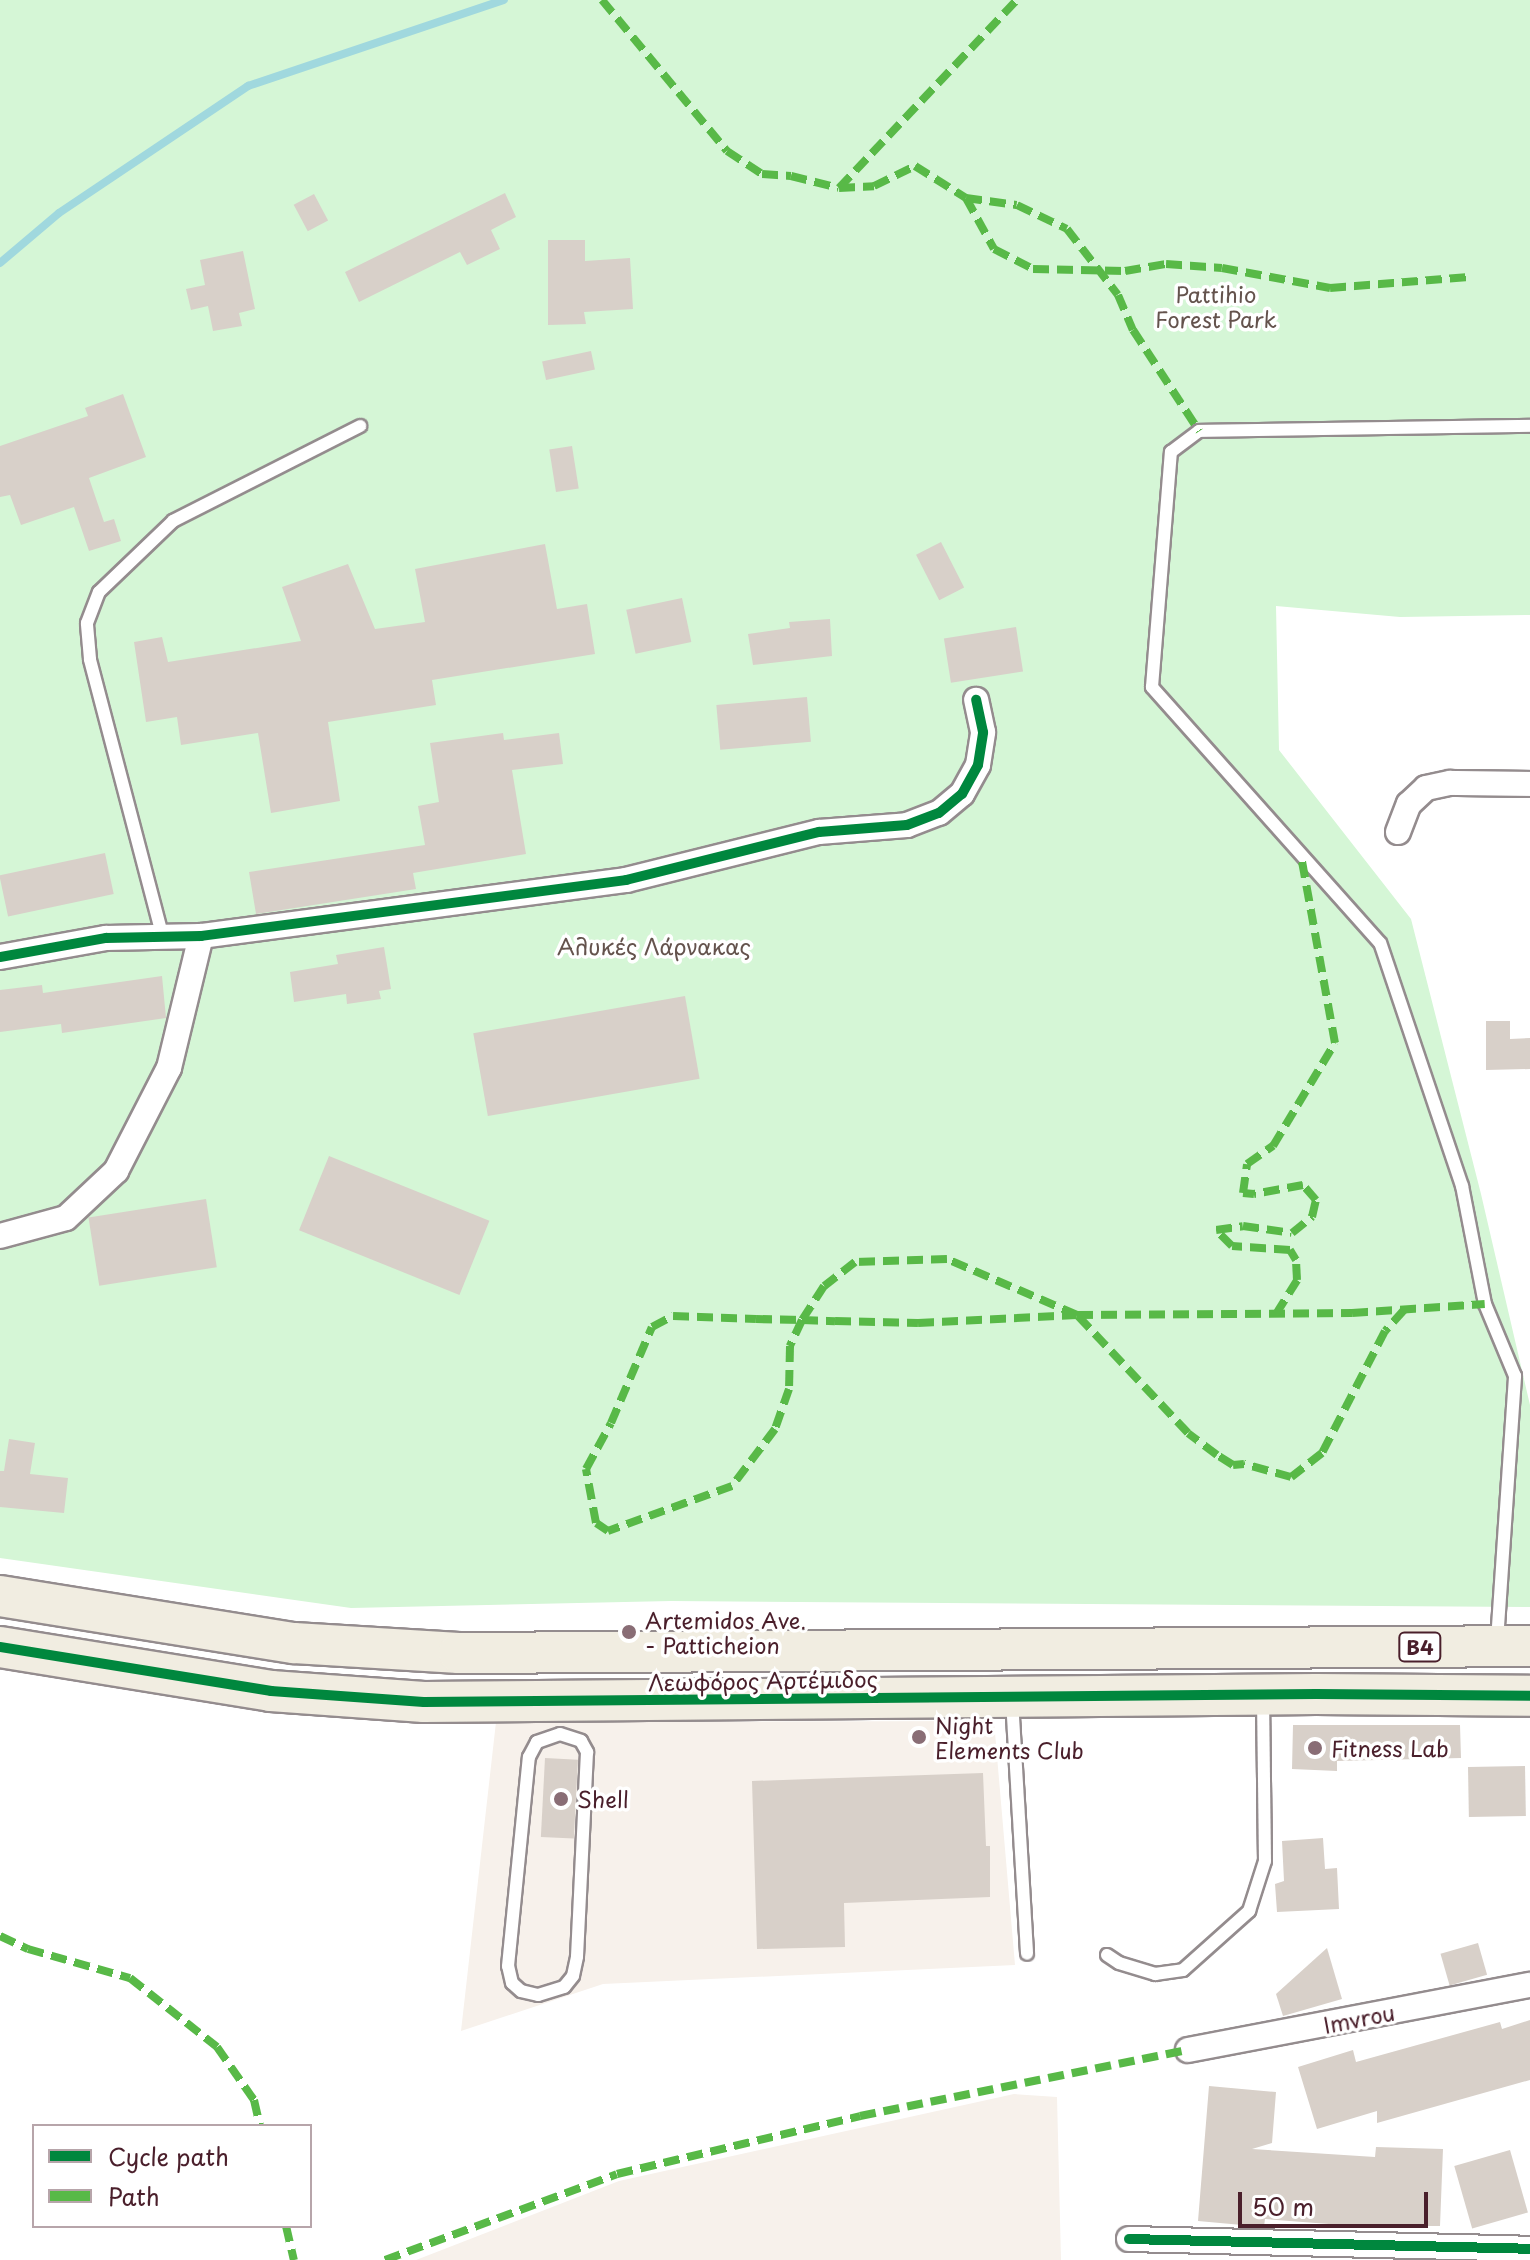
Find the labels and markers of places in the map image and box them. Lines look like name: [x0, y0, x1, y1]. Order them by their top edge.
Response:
place label: Artemidos Ave. - Patticheion: [645, 1606, 806, 1658]
marker: Artemidos Ave. - Patticheion: [620, 1623, 638, 1641]
place label: Night Elements Club: [935, 1711, 1084, 1762]
marker: Night Elements Club: [910, 1728, 928, 1746]
place label: Fitness Lab: [1331, 1735, 1449, 1761]
marker: Fitness Lab: [1306, 1739, 1324, 1757]
place label: Shell: [577, 1786, 629, 1812]
marker: Shell: [552, 1790, 570, 1808]

